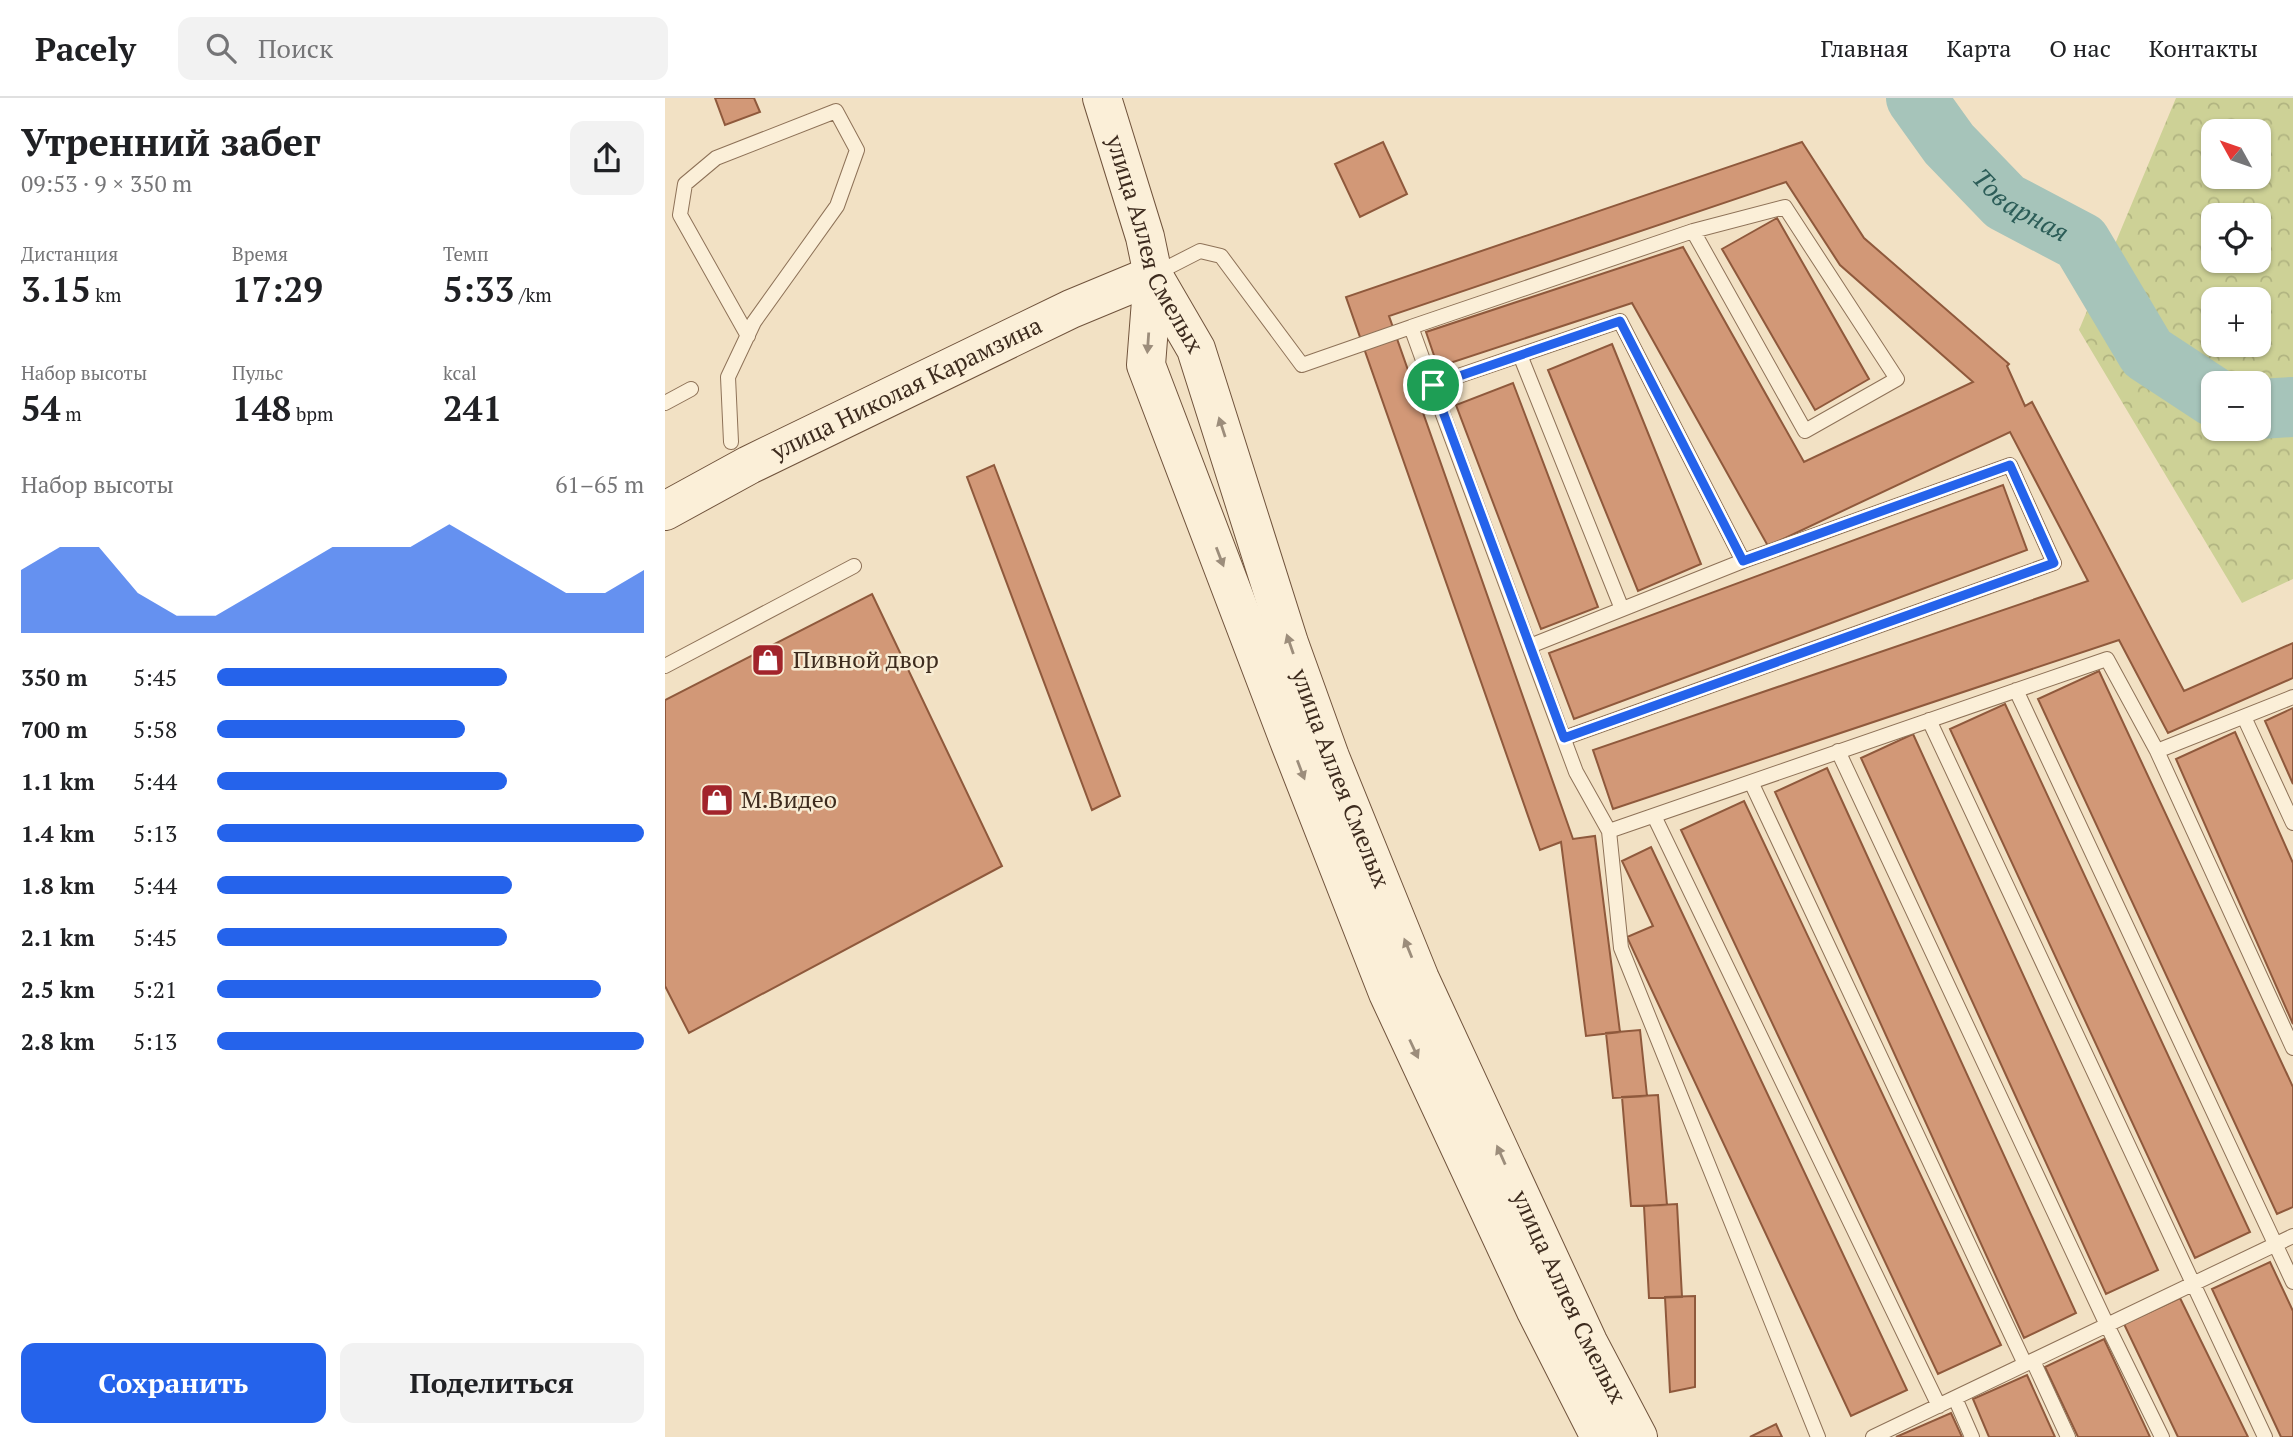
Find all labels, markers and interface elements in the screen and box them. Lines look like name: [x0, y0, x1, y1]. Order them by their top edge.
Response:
search box: [178, 17, 668, 80]
text: Pacely: [35, 27, 136, 70]
icon: search: [202, 29, 240, 67]
text: Поиск: [258, 31, 333, 65]
text: Главная: [1820, 32, 1908, 64]
text: Карта: [1946, 32, 2011, 64]
text: О нас: [2049, 32, 2111, 64]
text: Контакты: [2149, 32, 2258, 64]
text: Утренний забег: [21, 117, 321, 167]
north arrow: [2201, 119, 2271, 189]
map controls: [2201, 119, 2271, 441]
button: share: [570, 121, 644, 195]
street label: улица Аллея Смелых: [1099, 130, 1212, 359]
water label: Товарная: [1965, 160, 2075, 249]
text: 09:53 · 9 × 350 m: [21, 168, 192, 199]
button: locate: [2201, 203, 2271, 273]
text: Дистанция: [21, 241, 118, 266]
text: Время: [232, 241, 288, 266]
text: Темп: [443, 241, 489, 266]
text: 3.15: [21, 266, 91, 312]
text: 17:29: [232, 266, 323, 312]
text: 5:33: [443, 266, 514, 312]
text: km: [91, 282, 122, 307]
text: /km: [514, 282, 552, 307]
button: +: [2201, 287, 2271, 357]
street label: улица Николая Карамзина: [765, 308, 1047, 467]
one-way arrow: [1142, 333, 1153, 355]
pin: [1403, 355, 1463, 415]
text: Набор высоты: [21, 360, 147, 385]
text: Пульс: [232, 360, 283, 385]
text: kcal: [443, 360, 477, 385]
icon: arrive: [1414, 366, 1452, 404]
button: −: [2201, 371, 2271, 441]
text: 54: [21, 385, 61, 431]
text: 148: [232, 385, 291, 431]
text: 241: [443, 385, 502, 431]
text: m: [61, 401, 82, 426]
text: bpm: [291, 401, 333, 426]
one-way arrow: [1216, 417, 1227, 438]
text: Набор высоты: [21, 469, 174, 500]
text: 61–65 m: [555, 469, 644, 500]
one-way arrow: [1214, 547, 1225, 568]
one-way arrow: [1284, 634, 1295, 655]
shop icon: Пивной двор: [749, 641, 787, 679]
place label: Пивной двор: [793, 643, 939, 675]
text: 350 m: [21, 662, 87, 693]
text: 5:45: [133, 662, 177, 693]
street label: улица Аллея Смелых: [1284, 663, 1399, 893]
text: 700 m: [21, 714, 87, 745]
text: 5:58: [133, 714, 177, 745]
one-way arrow: [1295, 759, 1306, 780]
text: 1.1 km: [21, 766, 95, 797]
text: 5:44: [133, 766, 177, 797]
shop icon: M.Видео: [698, 781, 736, 819]
place label: M.Видео: [741, 783, 837, 815]
text: 1.4 km: [21, 818, 95, 849]
text: 5:13: [133, 818, 177, 849]
text: 1.8 km: [21, 870, 95, 901]
text: 5:44: [133, 870, 177, 901]
text: 2.1 km: [21, 922, 95, 953]
text: 5:45: [133, 922, 177, 953]
one-way arrow: [1402, 937, 1413, 958]
text: 2.5 km: [21, 974, 95, 1005]
text: 5:21: [133, 974, 177, 1005]
text: 2.8 km: [21, 1026, 95, 1057]
text: 5:13: [133, 1026, 177, 1057]
one-way arrow: [1409, 1038, 1420, 1059]
one-way arrow: [1495, 1145, 1507, 1165]
street label: улица Аллея Смелых: [1505, 1184, 1635, 1409]
button: Сохранить: [21, 1343, 326, 1423]
button: Поделиться: [340, 1343, 644, 1423]

